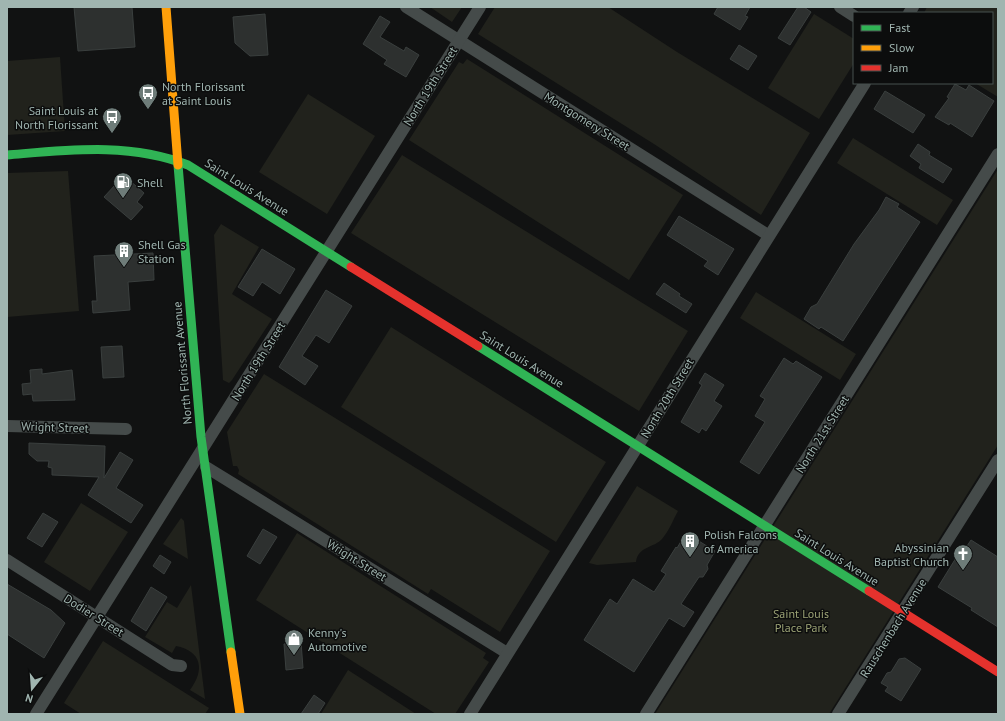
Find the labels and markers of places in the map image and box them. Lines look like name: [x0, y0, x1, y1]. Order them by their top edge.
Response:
place label: North Florissant at Saint Louis: [162, 79, 245, 108]
bus stop icon: North Florissant at Saint Louis: [137, 82, 159, 110]
place label: Saint Louis at North Florissant: [15, 103, 98, 132]
bus stop icon: Saint Louis at North Florissant: [101, 106, 123, 134]
fuel station icon: Shell: [112, 171, 134, 199]
place label: Shell: [137, 175, 164, 190]
place label: Shell Gas Station: [138, 237, 186, 266]
building icon: Shell Gas Station: [113, 240, 135, 268]
place label: Polish Falcons of America: [704, 527, 777, 556]
building icon: Polish Falcons of America: [679, 530, 701, 558]
place label: Abyssinian Baptist Church: [874, 540, 949, 569]
church icon: Abyssinian Baptist Church: [952, 543, 974, 571]
place label: Kenny's Automotive: [308, 625, 367, 654]
shop icon: Kenny's Automotive: [283, 628, 305, 656]

